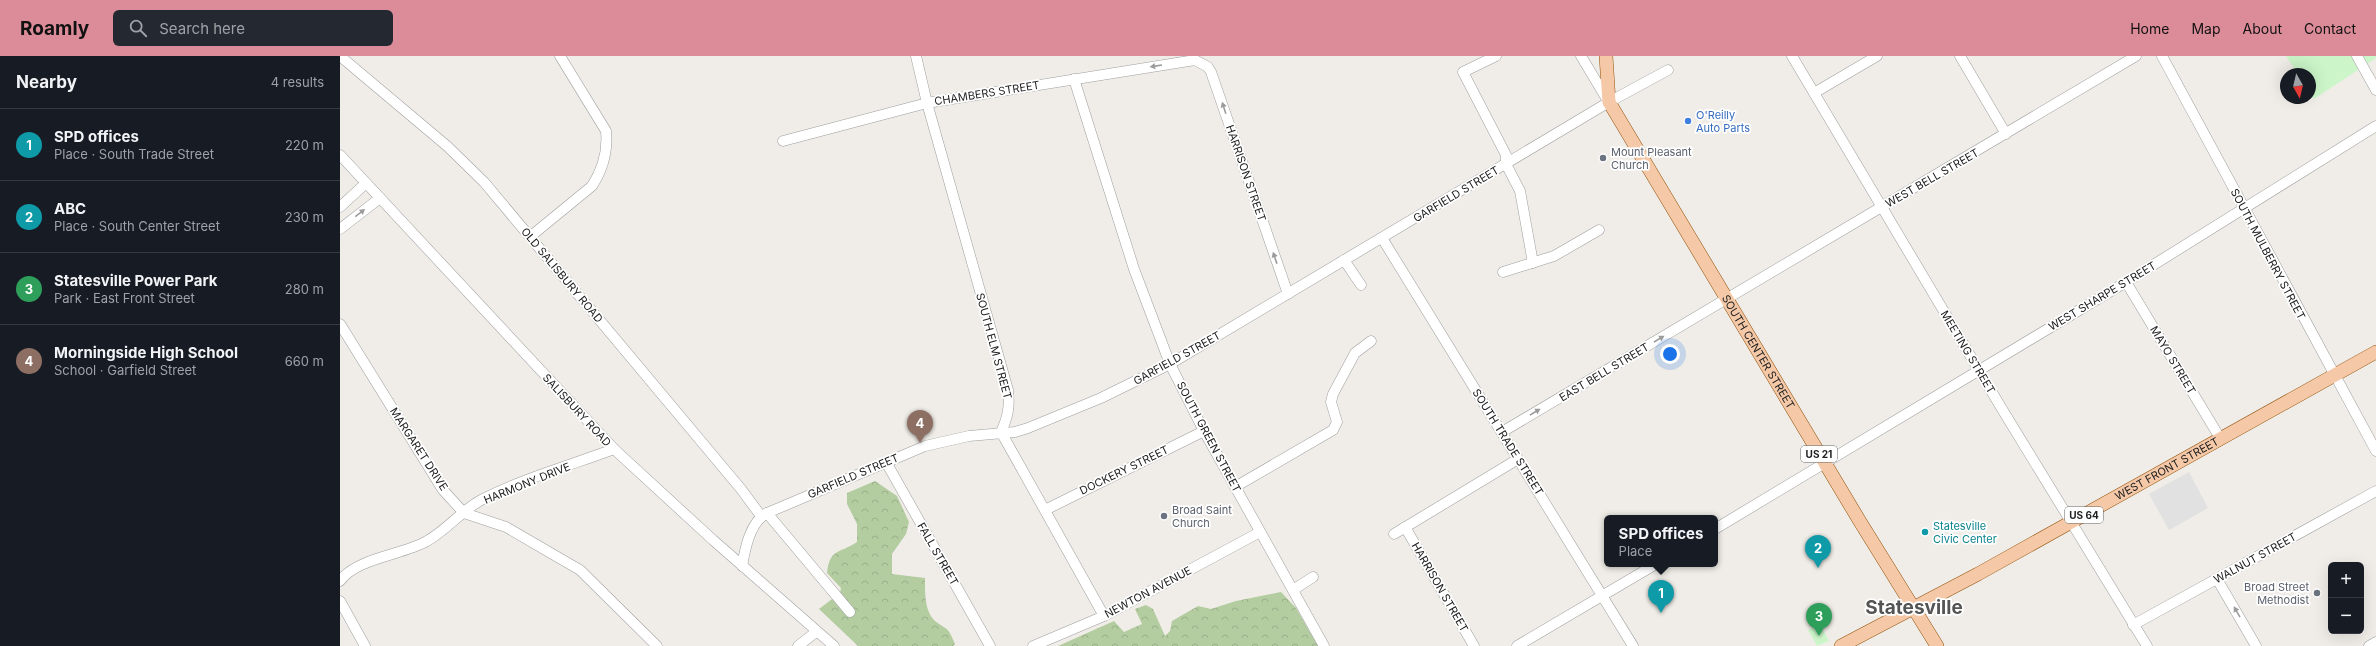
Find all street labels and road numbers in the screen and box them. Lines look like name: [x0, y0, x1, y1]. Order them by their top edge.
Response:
street label: CHAMBERS STREET: [933, 78, 1041, 108]
street label: HARRISON STREET: [1223, 123, 1269, 223]
street label: WEST BELL STREET: [1883, 146, 1981, 210]
street label: GARFIELD STREET: [1411, 163, 1501, 225]
street label: SOUTH MULBERRY STREET: [2228, 186, 2308, 322]
street label: OLD SALISBURY ROAD: [518, 225, 606, 325]
street label: WEST SHARPE STREET: [2046, 258, 2158, 334]
street label: SOUTH ELM STREET: [973, 291, 1015, 401]
street label: SOUTH CENTER STREET: [1719, 292, 1798, 411]
street label: MEETING STREET: [1938, 308, 1998, 396]
street label: MAYO STREET: [2147, 323, 2199, 397]
street label: GARFIELD STREET: [1131, 328, 1223, 388]
street label: EAST BELL STREET: [1557, 340, 1651, 404]
street label: SALISBURY ROAD: [540, 371, 614, 449]
street label: SOUTH GREEN STREET: [1174, 379, 1244, 495]
street label: SOUTH TRADE STREET: [1469, 386, 1547, 498]
street label: MARGARET DRIVE: [387, 405, 451, 493]
street label: WEST FRONT STREET: [2112, 434, 2221, 503]
street label: DOCKERY STREET: [1077, 442, 1171, 498]
road number: US 21: [1801, 446, 1837, 462]
street label: GARFIELD STREET: [805, 451, 901, 501]
street label: HARMONY DRIVE: [482, 459, 572, 507]
road number: US 64: [2065, 507, 2103, 523]
street label: FALL STREET: [914, 520, 962, 588]
street label: WALNUT STREET: [2211, 530, 2299, 586]
street label: HARRISON STREET: [1409, 540, 1471, 634]
street label: NEWTON AVENUE: [1102, 563, 1194, 621]

